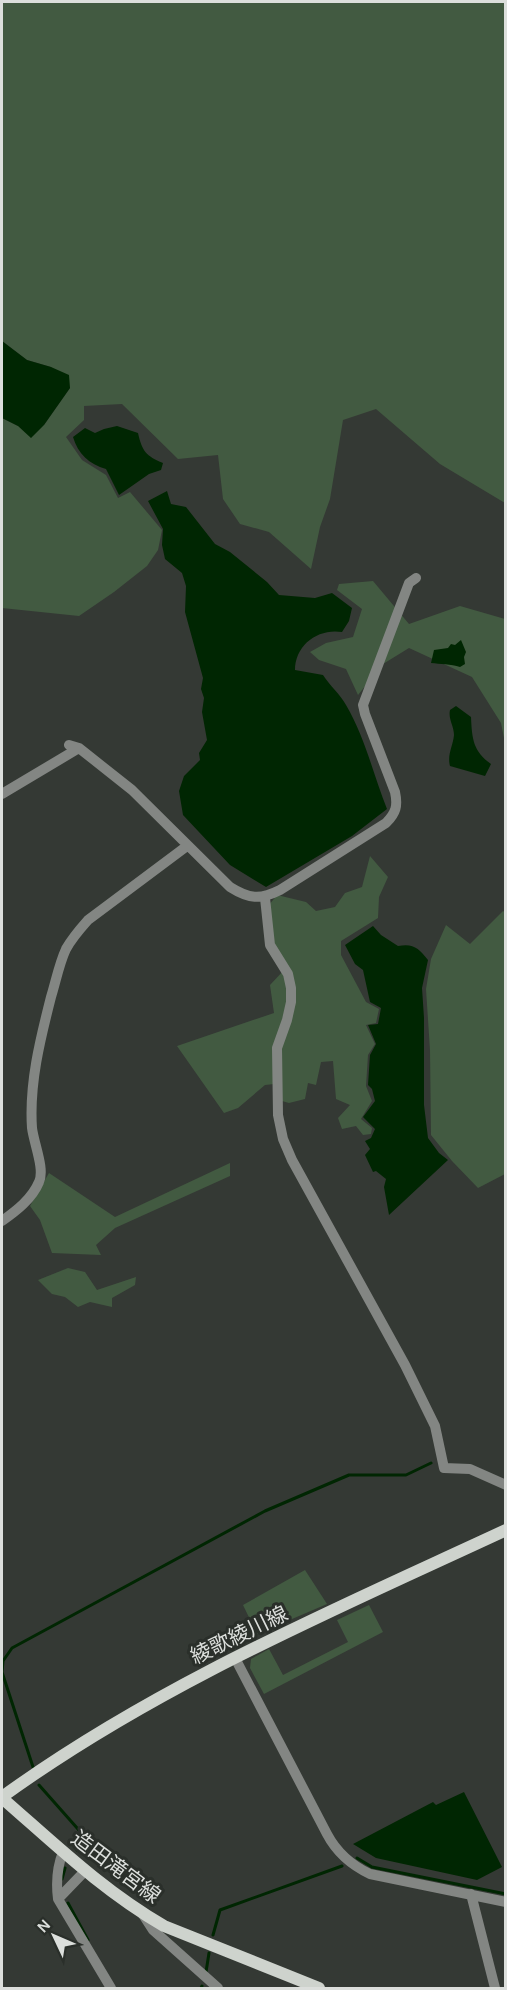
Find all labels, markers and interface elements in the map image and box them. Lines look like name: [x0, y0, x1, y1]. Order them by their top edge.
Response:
street label: 綾歌綾川線: [187, 1601, 291, 1669]
street label: 造田滝宮線: [67, 1826, 165, 1908]
north arrow: [24, 1906, 84, 1966]
text: N: [33, 1915, 54, 1937]

